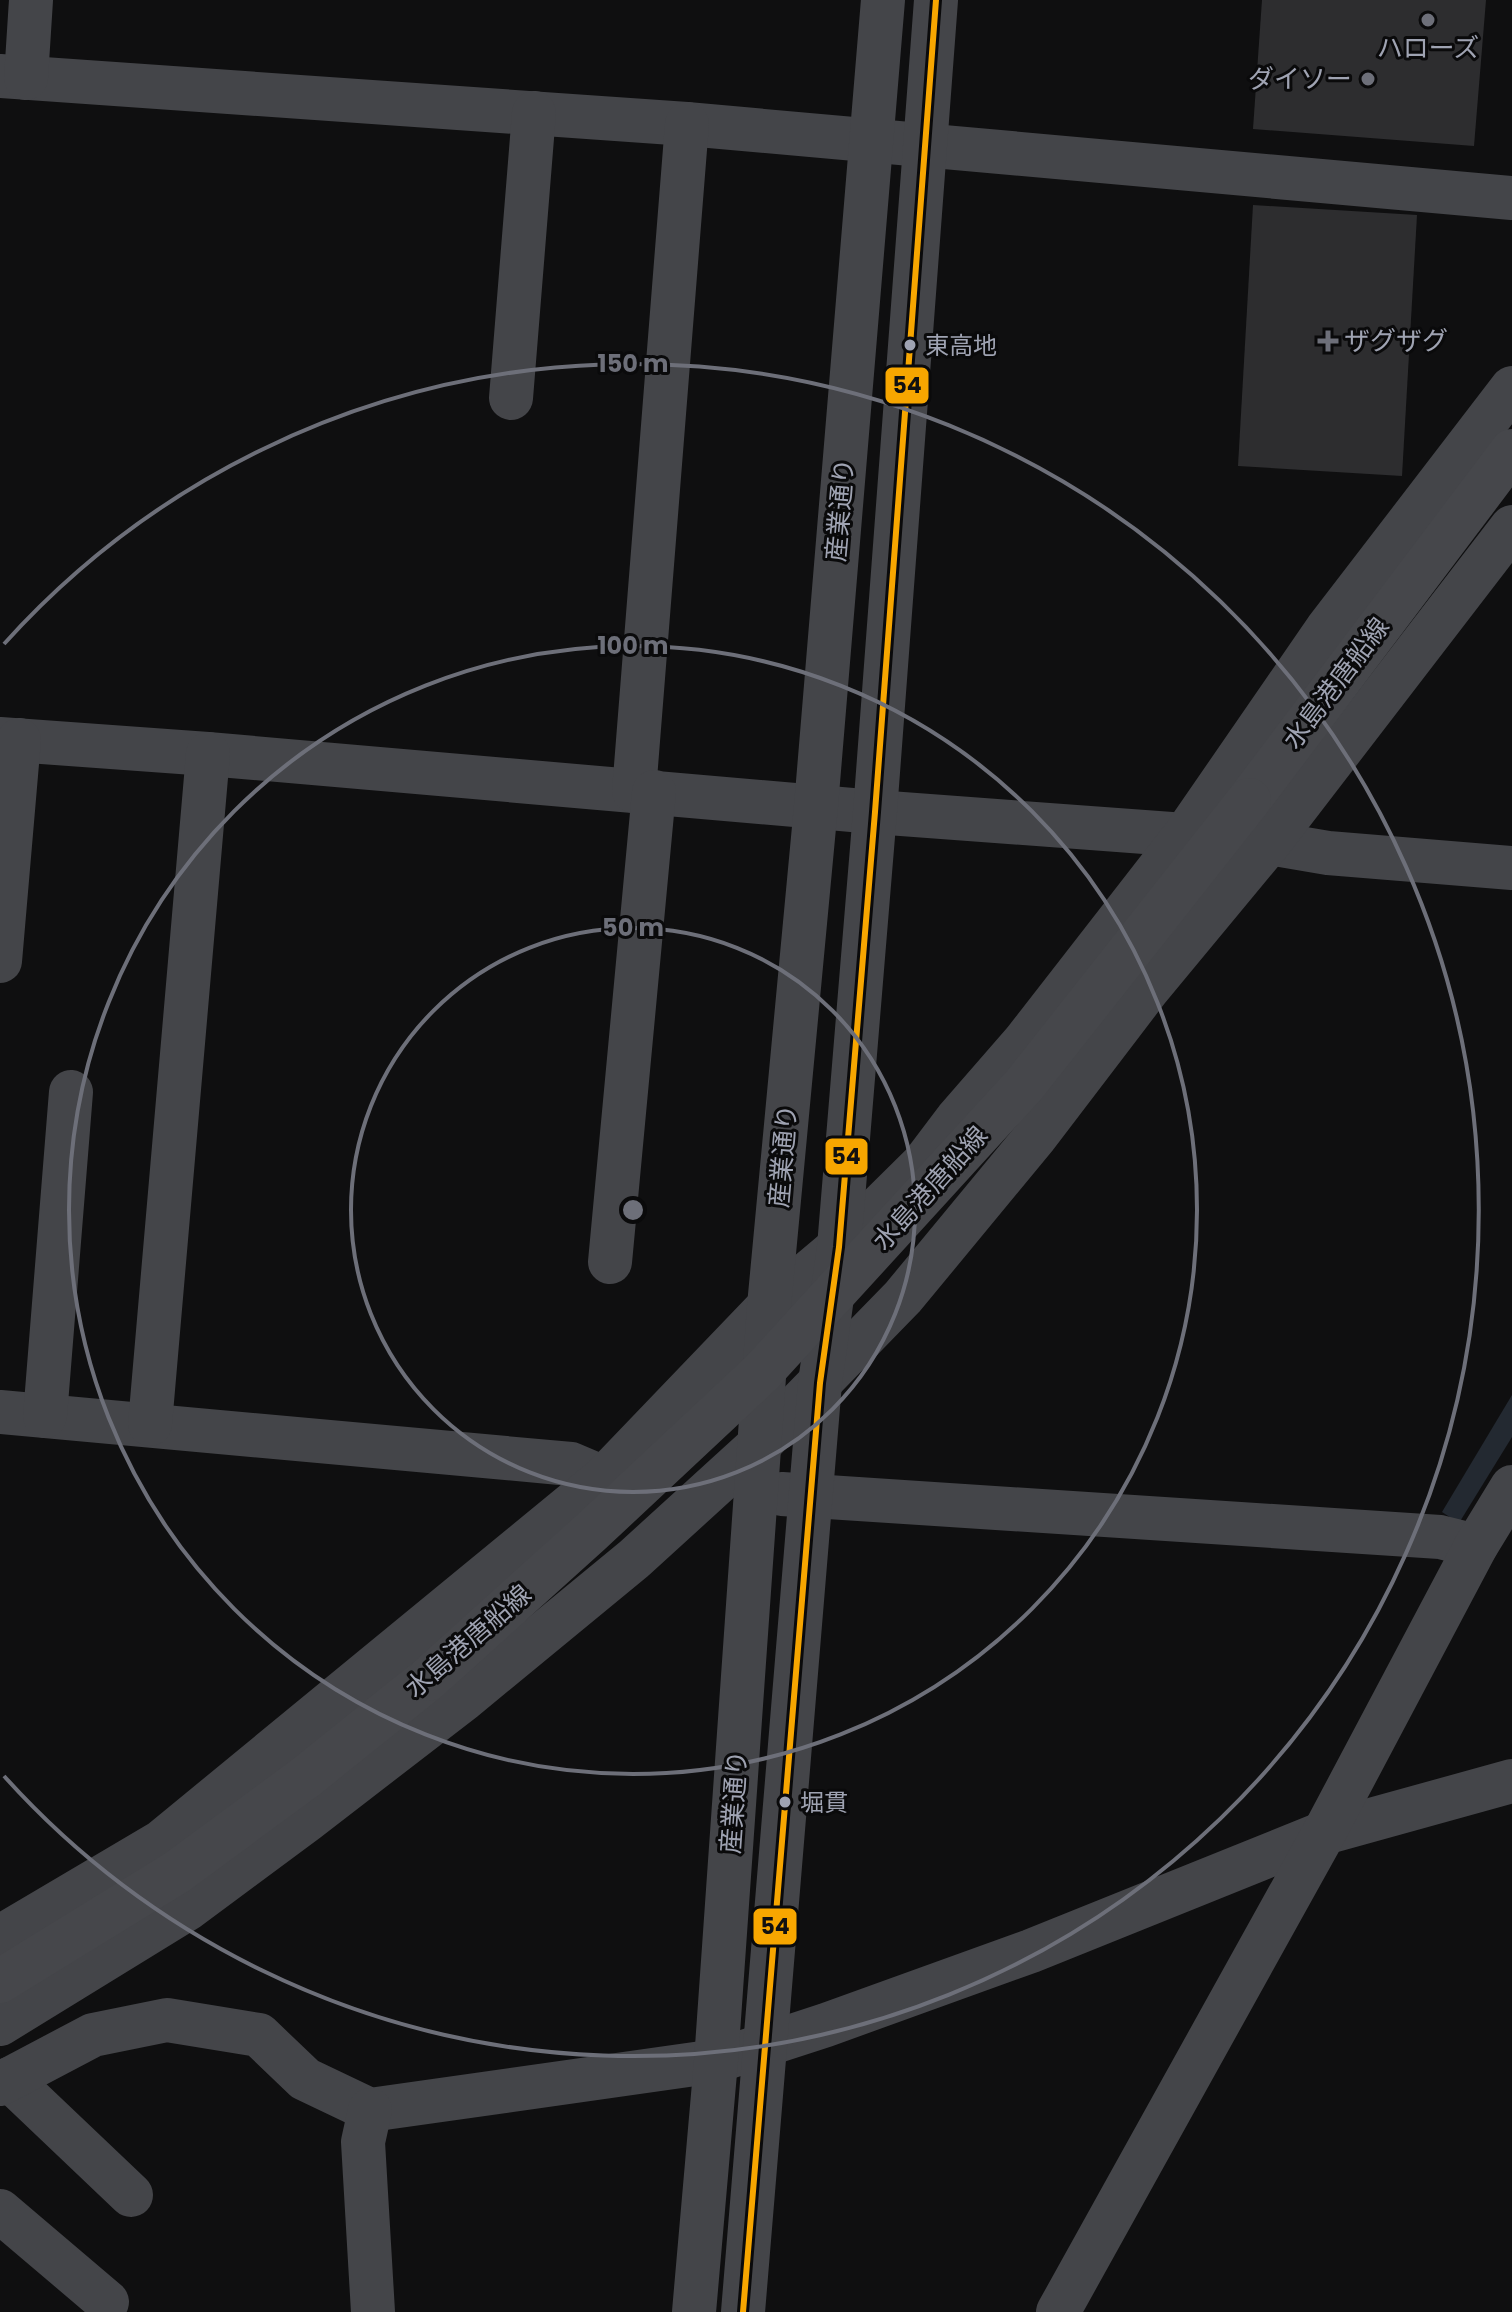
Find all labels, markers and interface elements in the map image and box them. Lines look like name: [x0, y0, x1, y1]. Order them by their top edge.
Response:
marker: ハローズ: [1419, 11, 1437, 29]
place label: ハローズ: [1377, 30, 1479, 66]
place label: ダイソー: [1248, 61, 1352, 97]
marker: ダイソー: [1359, 70, 1377, 88]
place label: ザグザグ: [1344, 323, 1448, 359]
place label: 東高地: [925, 329, 997, 362]
marker: ザグザグ: [1319, 332, 1337, 350]
marker: 東高地: [902, 337, 918, 353]
text: 150 m: [598, 347, 668, 380]
line badge: 54: [884, 366, 930, 405]
text: 54: [892, 370, 922, 401]
street label: 産業通り: [818, 457, 862, 563]
street label: 水島港唐船線: [1275, 610, 1397, 756]
text: 100 m: [598, 629, 668, 662]
text: 50 m: [602, 911, 664, 944]
street label: 産業通り: [761, 1103, 805, 1209]
street label: 水島港唐船線: [864, 1118, 996, 1258]
line badge: 54: [824, 1137, 869, 1176]
text: 54: [831, 1141, 861, 1172]
centre of rings: [619, 1196, 647, 1224]
street label: 水島港唐船線: [397, 1576, 539, 1706]
street label: 産業通り: [712, 1749, 756, 1855]
place label: 堀貫: [800, 1786, 848, 1819]
marker: 堀貫: [777, 1794, 793, 1810]
line badge: 54: [752, 1907, 798, 1946]
text: 54: [760, 1911, 790, 1942]

